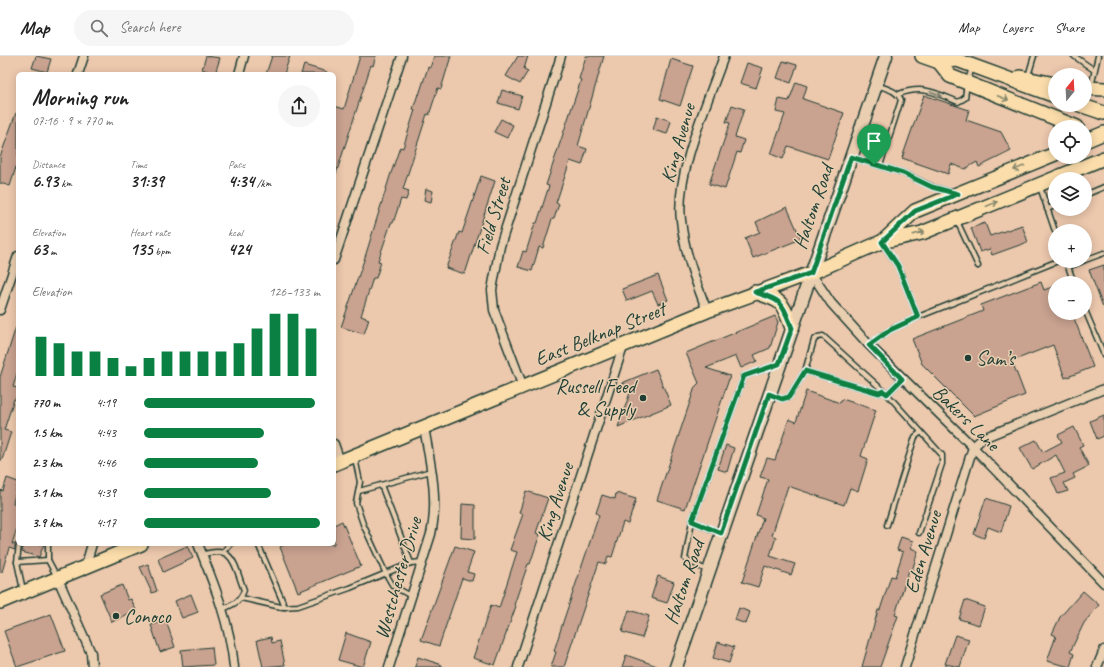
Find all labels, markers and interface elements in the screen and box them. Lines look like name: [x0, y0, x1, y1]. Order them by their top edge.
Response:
search box: [74, 10, 354, 46]
text: Map: [20, 16, 50, 40]
icon: search: [88, 17, 110, 39]
text: Search here: [120, 18, 181, 37]
text: Map: [958, 19, 980, 36]
text: Layers: [1002, 19, 1033, 36]
text: Share: [1055, 19, 1084, 36]
north arrow: [1048, 68, 1092, 112]
map controls: [1048, 68, 1092, 320]
text: Morning run: [32, 84, 128, 112]
button: share: [278, 85, 320, 127]
one-way arrow: [930, 90, 942, 98]
one-way arrow: [996, 94, 1008, 102]
street label: King Avenue: [655, 99, 702, 185]
text: 07:16 · 9 × 770 m: [32, 113, 113, 129]
button: locate: [1048, 120, 1092, 164]
pin: [857, 124, 891, 165]
icon: arrive: [863, 130, 885, 152]
text: Distance: [32, 157, 65, 171]
text: Time: [130, 157, 147, 171]
text: Pace: [228, 157, 245, 171]
street label: Haltom Road: [787, 159, 840, 252]
one-way arrow: [1013, 165, 1025, 173]
text: 6.93: [32, 171, 58, 192]
text: 31:39: [130, 171, 164, 192]
text: 4:34: [228, 171, 254, 192]
street label: Field Street: [470, 172, 517, 257]
button: layers: [1048, 172, 1092, 216]
text: km: [58, 176, 72, 190]
text: /km: [254, 176, 271, 190]
one-way arrow: [985, 200, 997, 207]
button: +: [1048, 224, 1092, 268]
text: Elevation: [32, 225, 66, 239]
text: Heart rate: [130, 225, 170, 239]
text: kcal: [228, 225, 243, 239]
one-way arrow: [913, 229, 926, 236]
text: 63: [32, 239, 48, 260]
text: 135: [130, 239, 153, 260]
text: 424: [228, 239, 251, 260]
text: m: [48, 244, 57, 258]
text: bpm: [153, 244, 170, 258]
button: −: [1048, 276, 1092, 320]
text: Elevation: [32, 284, 72, 300]
text: 126–133 m: [269, 284, 320, 300]
street label: East Belknap Street: [531, 295, 672, 372]
place label: Sam’s: [976, 346, 1017, 371]
marker: Sam’s: [963, 353, 973, 363]
place label: Russell Feed & Supply: [556, 374, 638, 422]
street label: Bakers Lane: [927, 380, 1006, 457]
marker: Russell Feed & Supply: [638, 393, 648, 403]
text: 770 m: [32, 395, 60, 411]
text: 4:19: [96, 395, 116, 411]
text: 1.5 km: [32, 425, 62, 441]
text: 4:43: [96, 425, 116, 441]
text: 2.3 km: [32, 455, 62, 471]
text: 4:46: [96, 455, 116, 471]
street label: King Avenue: [531, 458, 580, 544]
text: 3.1 km: [32, 485, 62, 501]
text: 4:39: [96, 485, 116, 501]
street label: Eden Avenue: [899, 506, 948, 596]
street label: Westchester Drive: [369, 513, 428, 642]
text: 3.9 km: [32, 515, 62, 531]
text: 4:17: [96, 515, 116, 531]
street label: Haltom Road: [658, 534, 711, 627]
place label: Conoco: [124, 604, 172, 629]
marker: Conoco: [111, 611, 121, 621]

